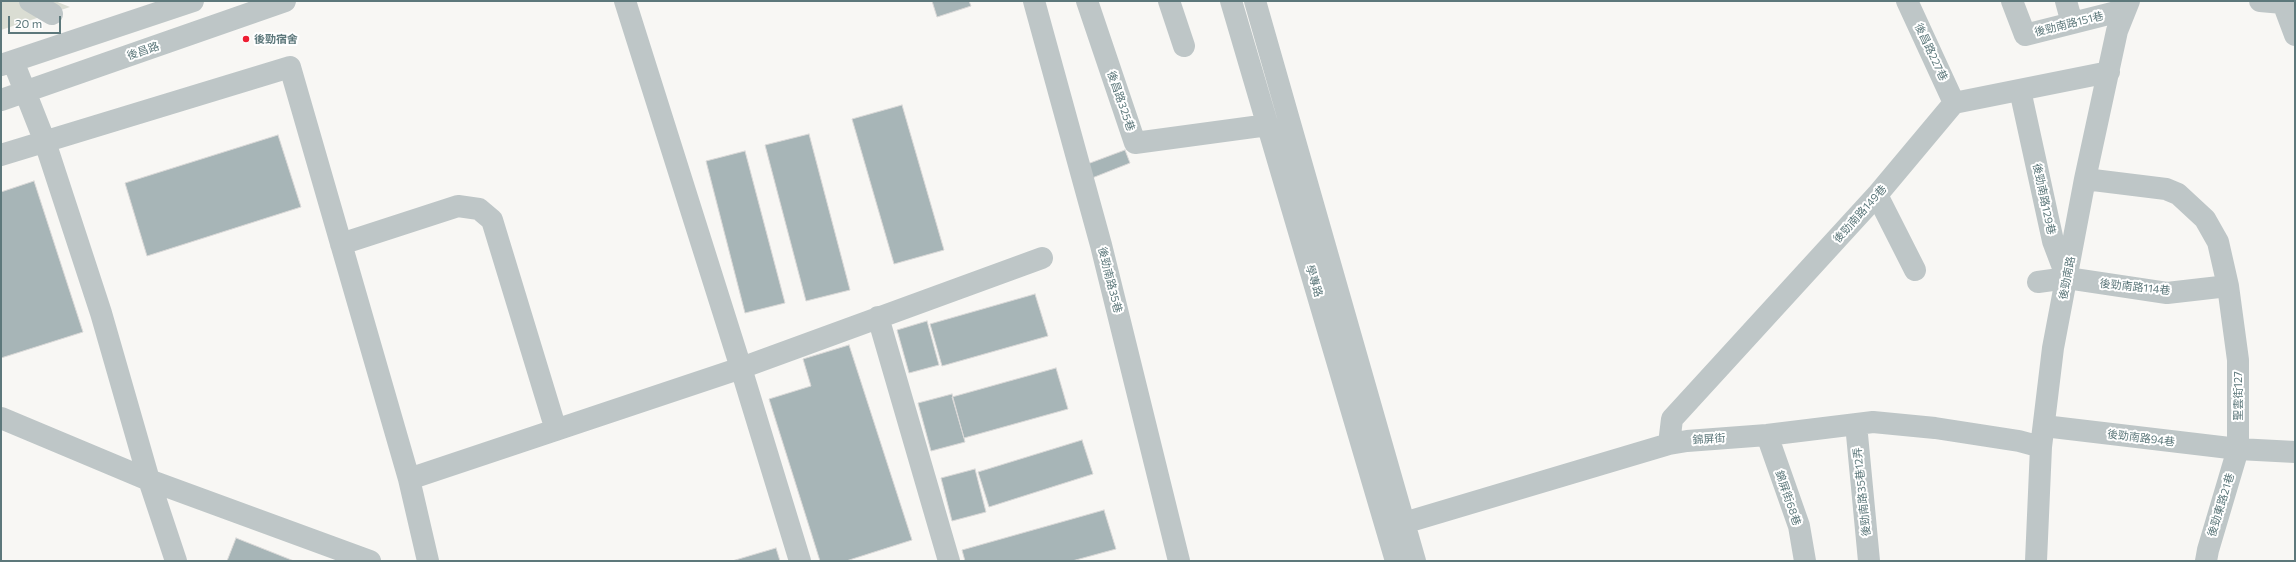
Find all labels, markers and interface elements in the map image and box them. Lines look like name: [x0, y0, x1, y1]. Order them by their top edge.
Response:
scale bar: [10, 8, 63, 34]
street label: 後勁南路151巷: [2033, 9, 2105, 39]
text: 20 m: [15, 16, 42, 30]
street label: 後昌路227巷: [1912, 21, 1950, 83]
place label: 後勁宿舍: [254, 32, 298, 46]
marker: 後勁宿舍: [241, 34, 251, 44]
street label: 後昌路: [125, 39, 161, 63]
street label: 後昌路325巷: [1105, 69, 1137, 133]
street label: 後勁南路129巷: [2030, 162, 2058, 236]
street label: 後勁南路149巷: [1831, 182, 1889, 246]
street label: 後勁南路35巷: [1095, 246, 1125, 314]
street label: 後勁南路: [2056, 255, 2078, 301]
street label: 學專路: [1303, 263, 1325, 299]
street label: 後勁南路114巷: [2099, 277, 2171, 297]
street label: 聖雲街127: [2231, 371, 2245, 421]
street label: 後勁南路94巷: [2106, 427, 2176, 449]
street label: 錦屏街: [1692, 431, 1726, 447]
street label: 後勁南路35巷12弄: [1851, 447, 1873, 537]
street label: 錦屏街68巷: [1772, 469, 1804, 527]
street label: 後勁東路21巷: [2205, 472, 2237, 538]

